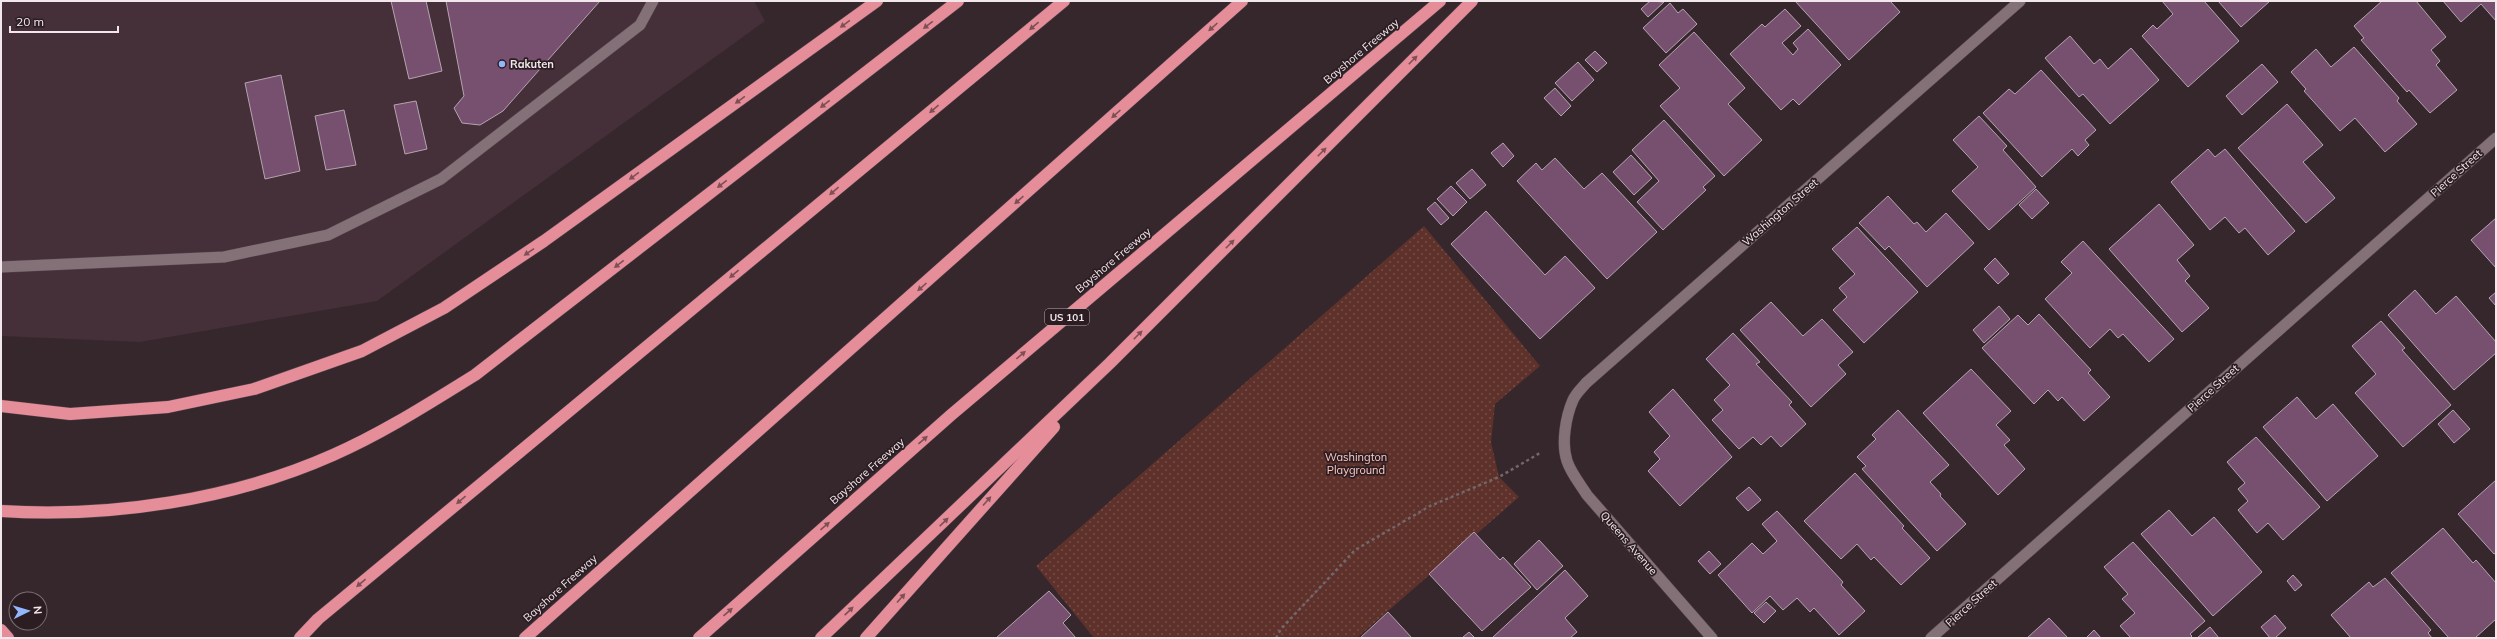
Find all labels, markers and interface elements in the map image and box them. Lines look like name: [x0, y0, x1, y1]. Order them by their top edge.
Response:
scale bar: [10, 8, 118, 34]
text: 20 m: [16, 14, 44, 29]
street label: Bayshore Freeway: [1320, 15, 1402, 87]
one-way arrow: [840, 20, 851, 28]
one-way arrow: [922, 21, 933, 29]
one-way arrow: [1029, 21, 1040, 30]
one-way arrow: [1208, 22, 1218, 32]
one-way arrow: [1408, 55, 1418, 65]
place label: Rakuten: [510, 57, 554, 71]
marker: Rakuten: [497, 59, 507, 69]
one-way arrow: [735, 96, 745, 104]
one-way arrow: [819, 100, 830, 109]
one-way arrow: [929, 104, 939, 113]
one-way arrow: [1111, 109, 1121, 118]
street label: Pierce Street: [2427, 146, 2485, 200]
one-way arrow: [1317, 147, 1327, 156]
one-way arrow: [629, 172, 640, 180]
street label: Washington Street: [1739, 175, 1821, 249]
one-way arrow: [716, 180, 727, 188]
one-way arrow: [828, 187, 839, 196]
one-way arrow: [1014, 195, 1024, 205]
street label: Bayshore Freeway: [1072, 224, 1154, 296]
one-way arrow: [1225, 239, 1235, 248]
one-way arrow: [523, 248, 534, 255]
one-way arrow: [614, 259, 625, 268]
one-way arrow: [728, 270, 739, 279]
one-way arrow: [917, 282, 928, 291]
road number: US 101: [1045, 309, 1089, 325]
one-way arrow: [1133, 331, 1143, 340]
one-way arrow: [1016, 351, 1027, 360]
street label: Pierce Street: [2184, 361, 2242, 415]
street label: Bayshore Freeway: [827, 435, 907, 507]
one-way arrow: [918, 436, 927, 445]
park label: Washington Playground: [1325, 450, 1387, 477]
one-way arrow: [455, 495, 466, 504]
one-way arrow: [983, 496, 992, 507]
street label: Queens Avenue: [1598, 508, 1660, 578]
one-way arrow: [939, 517, 949, 526]
one-way arrow: [820, 521, 830, 531]
street label: Bayshore Freeway: [520, 551, 600, 625]
street label: Pierce Street: [1942, 576, 2000, 630]
one-way arrow: [356, 579, 367, 588]
north arrow: [8, 591, 48, 631]
one-way arrow: [896, 593, 905, 604]
text: N: [31, 605, 45, 615]
one-way arrow: [845, 607, 854, 616]
one-way arrow: [723, 608, 733, 617]

